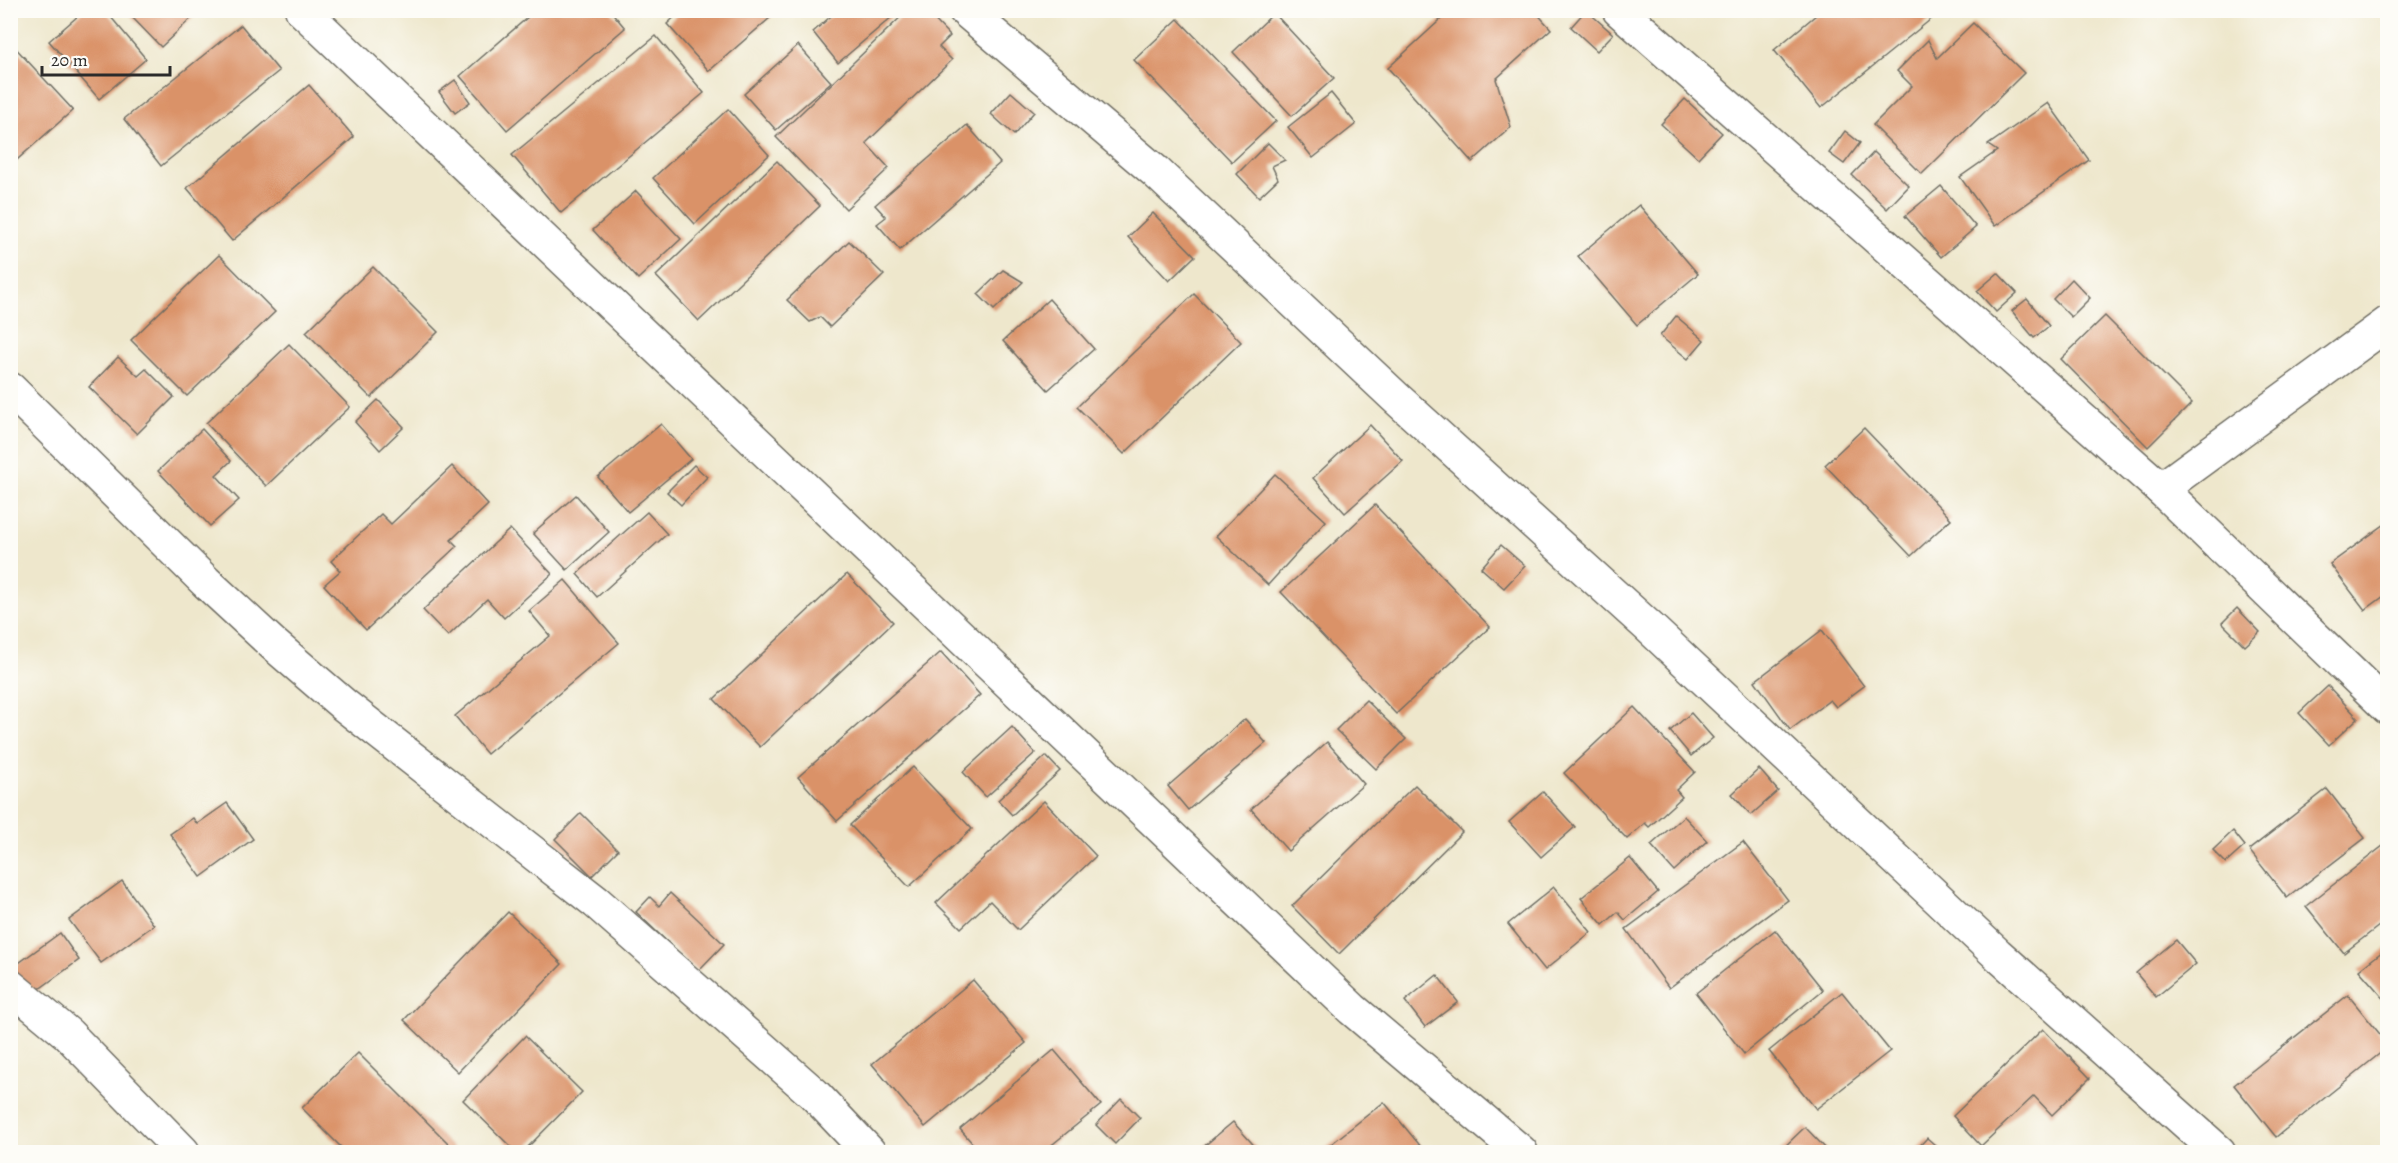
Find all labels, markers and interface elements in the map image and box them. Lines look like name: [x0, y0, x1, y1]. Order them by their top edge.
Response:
scale bar: [42, 39, 170, 77]
text: 20 m: [51, 48, 88, 72]

